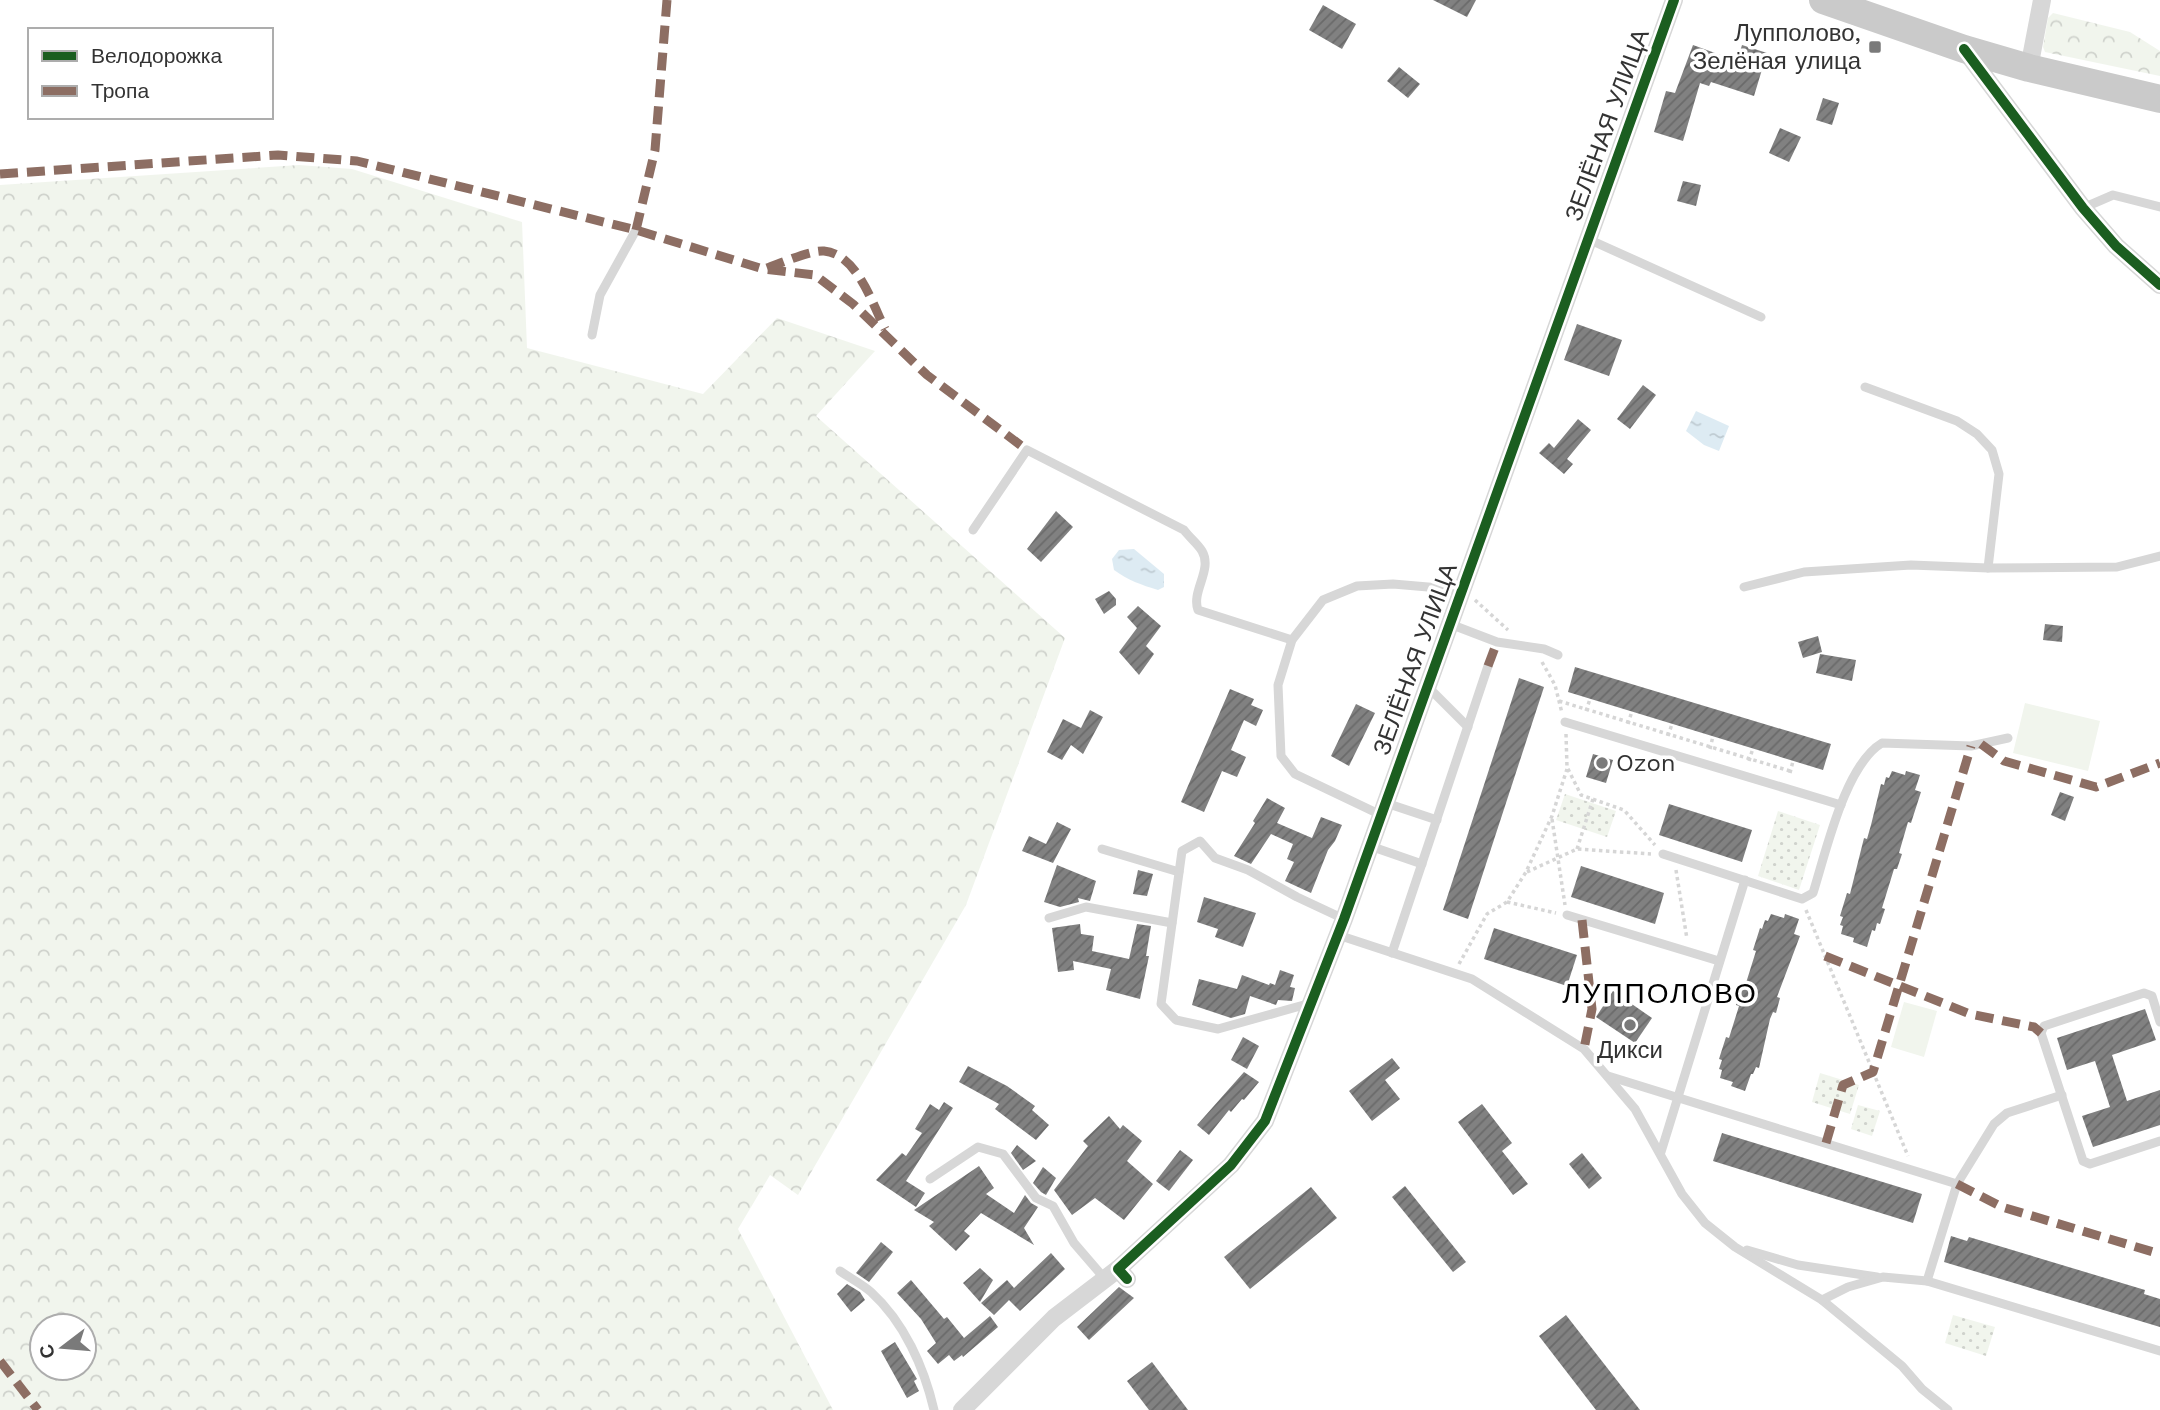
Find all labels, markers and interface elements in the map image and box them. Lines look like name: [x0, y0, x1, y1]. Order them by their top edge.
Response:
place label: Лупполово, Зелёная улица: [1693, 19, 1862, 75]
street label: ЗЕЛЁНАЯ УЛИЦА: [1559, 25, 1655, 225]
legend: [28, 28, 273, 119]
marker: Лупполово, Зелёная улица: [1867, 39, 1883, 55]
text: Велодорожка: [91, 43, 222, 68]
text: Тропа: [91, 78, 149, 103]
street label: ЗЕЛЁНАЯ УЛИЦА: [1367, 559, 1463, 759]
place label: Ozon: [1616, 749, 1676, 777]
marker: Ozon: [1594, 755, 1610, 771]
district label: ЛУППОЛОВО: [1562, 977, 1758, 1010]
marker: Дикси: [1622, 1017, 1638, 1033]
place label: Дикси: [1597, 1036, 1663, 1064]
north arrow: [28, 1312, 98, 1382]
text: С: [34, 1342, 60, 1361]

